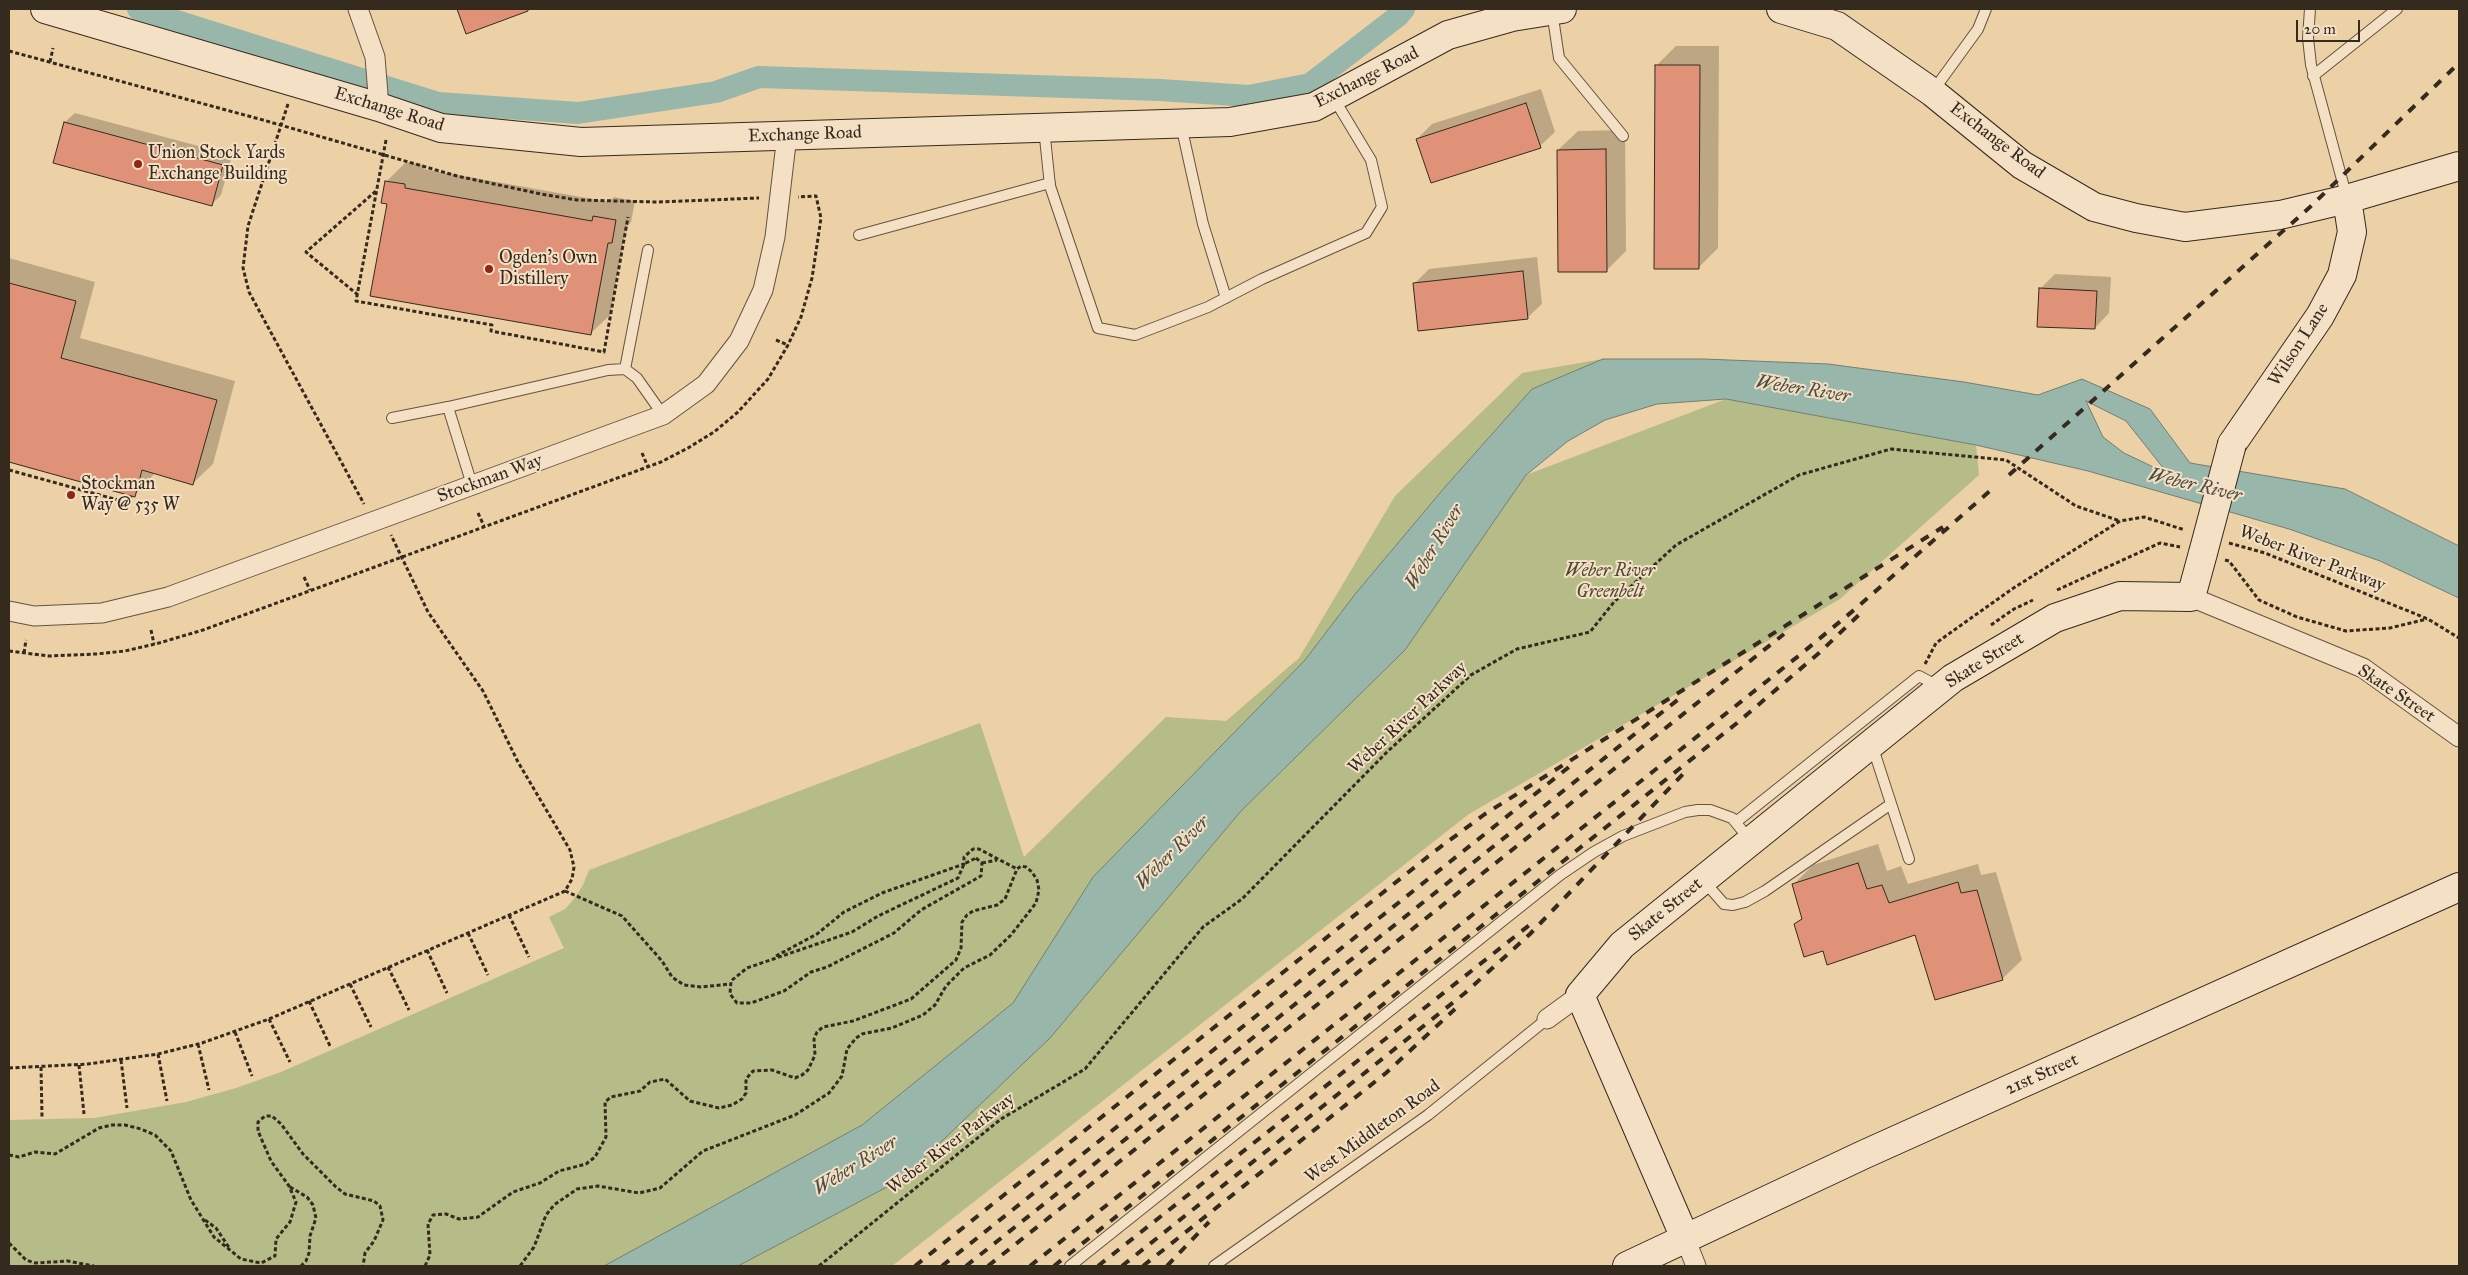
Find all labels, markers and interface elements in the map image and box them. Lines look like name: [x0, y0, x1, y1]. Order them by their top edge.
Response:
scale bar: [2298, 10, 2362, 42]
text: 20 m: [2304, 20, 2336, 38]
street label: Exchange Road: [1311, 43, 1423, 113]
street label: Exchange Road: [331, 83, 447, 137]
street label: Exchange Road: [1945, 98, 2049, 184]
street label: Exchange Road: [748, 122, 862, 148]
place label: Union Stock Yards Exchange Building: [148, 143, 287, 186]
marker: Union Stock Yards Exchange Building: [132, 158, 144, 170]
place label: Ogden's Own Distillery: [499, 248, 597, 290]
marker: Ogden's Own Distillery: [483, 263, 495, 275]
street label: Wilson Lane: [2264, 300, 2334, 390]
water label: Weber River: [1754, 371, 1852, 409]
street label: Stockman Way: [434, 450, 546, 508]
water label: Weber River: [2146, 464, 2244, 508]
place label: Stockman Way @ 535 W: [81, 474, 180, 516]
marker: Stockman Way @ 535 W: [65, 489, 77, 501]
water label: Weber River: [1401, 500, 1469, 594]
street label: Weber River Parkway: [2236, 521, 2388, 597]
park label: Weber River Greenbelt: [1565, 561, 1655, 604]
street label: Skate Street: [1942, 628, 2028, 694]
street label: Weber River Parkway: [1344, 657, 1472, 779]
street label: Skate Street: [2353, 660, 2439, 728]
water label: Weber River: [1131, 811, 1215, 895]
street label: Skate Street: [1625, 874, 1707, 946]
street label: 21st Street: [2002, 1049, 2082, 1101]
street label: West Middleton Road: [1301, 1076, 1445, 1188]
street label: Weber River Parkway: [883, 1089, 1019, 1199]
water label: Weber River: [810, 1131, 902, 1201]

